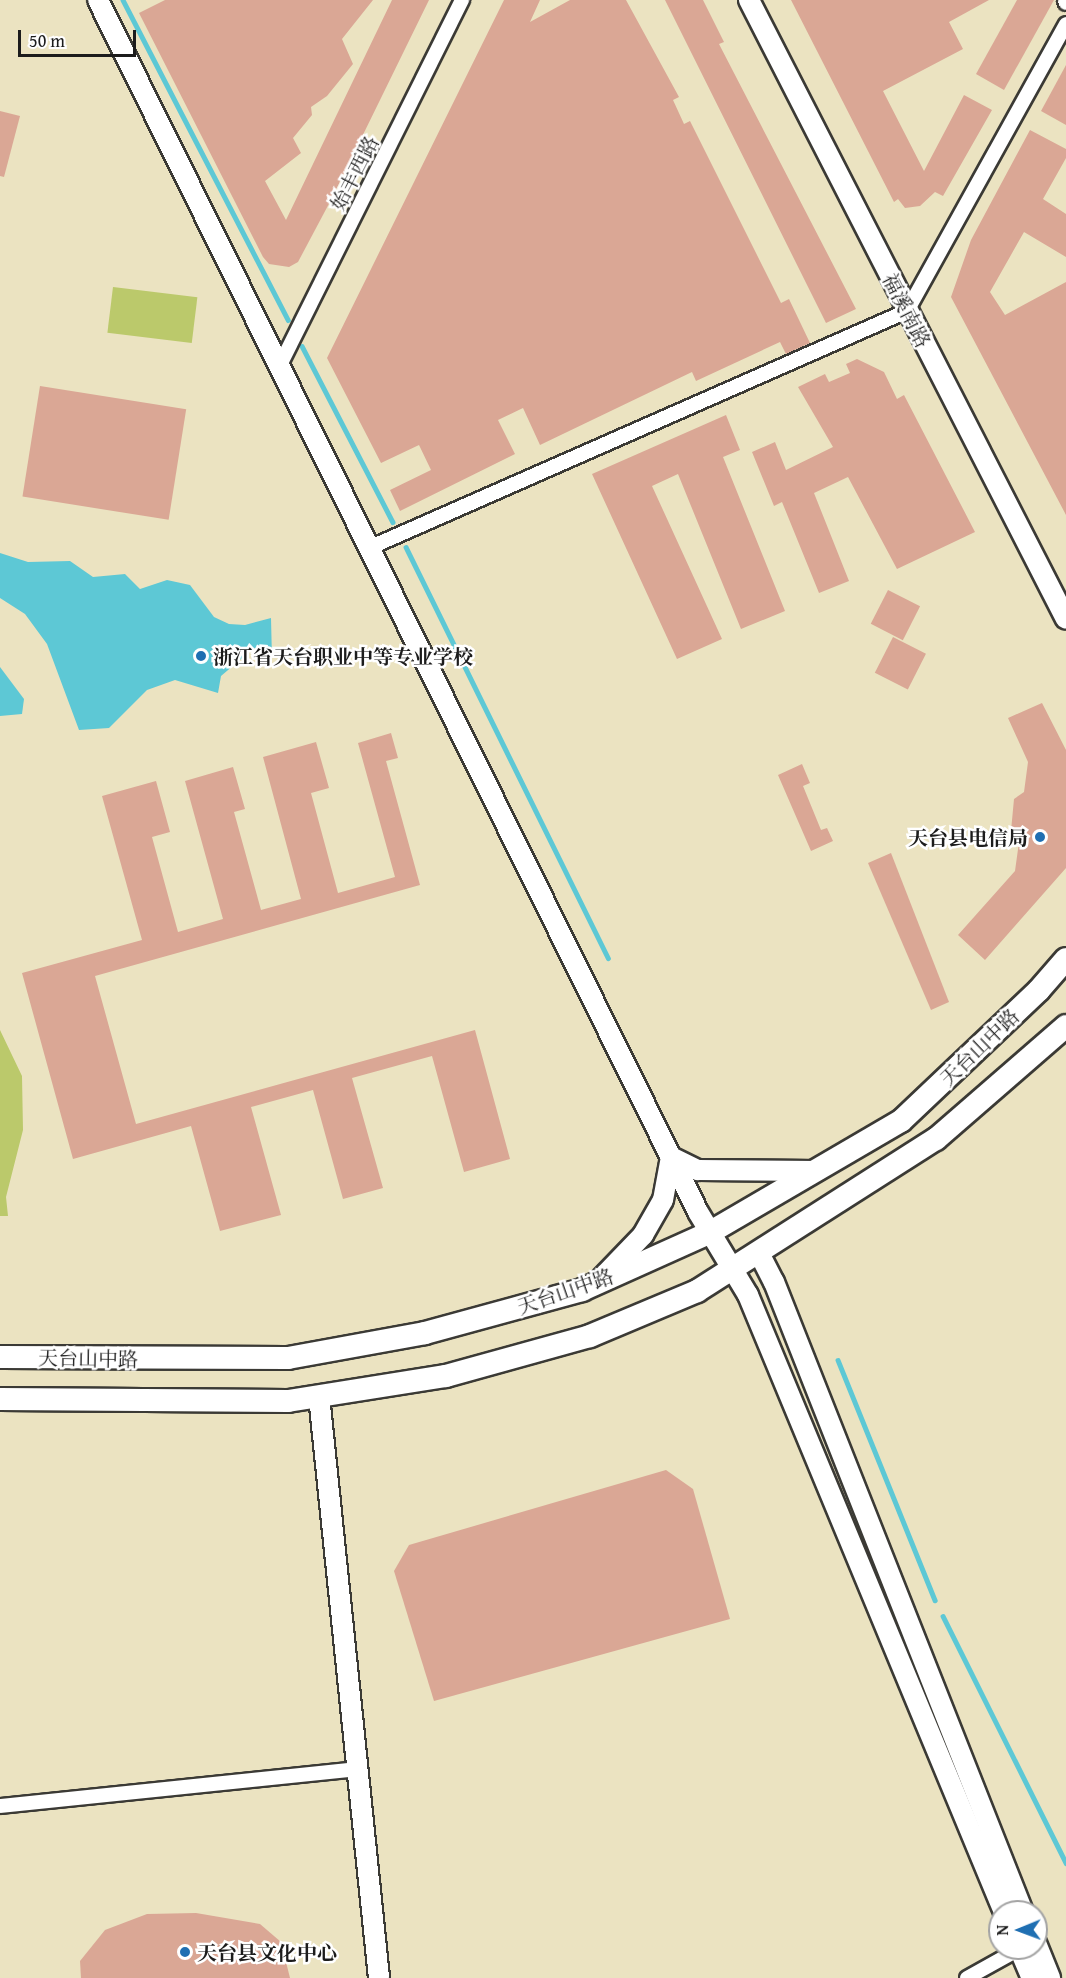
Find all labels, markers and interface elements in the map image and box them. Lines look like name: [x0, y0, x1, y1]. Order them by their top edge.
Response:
scale bar: [21, 18, 140, 56]
text: 50 m: [29, 27, 65, 54]
street label: 始丰西路: [325, 132, 383, 214]
street label: 福溪南路: [878, 269, 936, 351]
place label: 浙江省天台职业中等专业学校: [213, 644, 473, 668]
marker: 浙江省天台职业中等专业学校: [194, 649, 208, 663]
place label: 天台县电信局: [908, 825, 1028, 849]
marker: 天台县电信局: [1033, 830, 1047, 844]
street label: 天台山中路: [935, 1004, 1023, 1090]
street label: 天台山中路: [514, 1263, 616, 1319]
street label: 天台山中路: [38, 1345, 138, 1371]
north arrow: [988, 1900, 1048, 1960]
text: N: [990, 1925, 1014, 1936]
place label: 天台县文化中心: [197, 1940, 337, 1964]
marker: 天台县文化中心: [178, 1945, 192, 1959]

